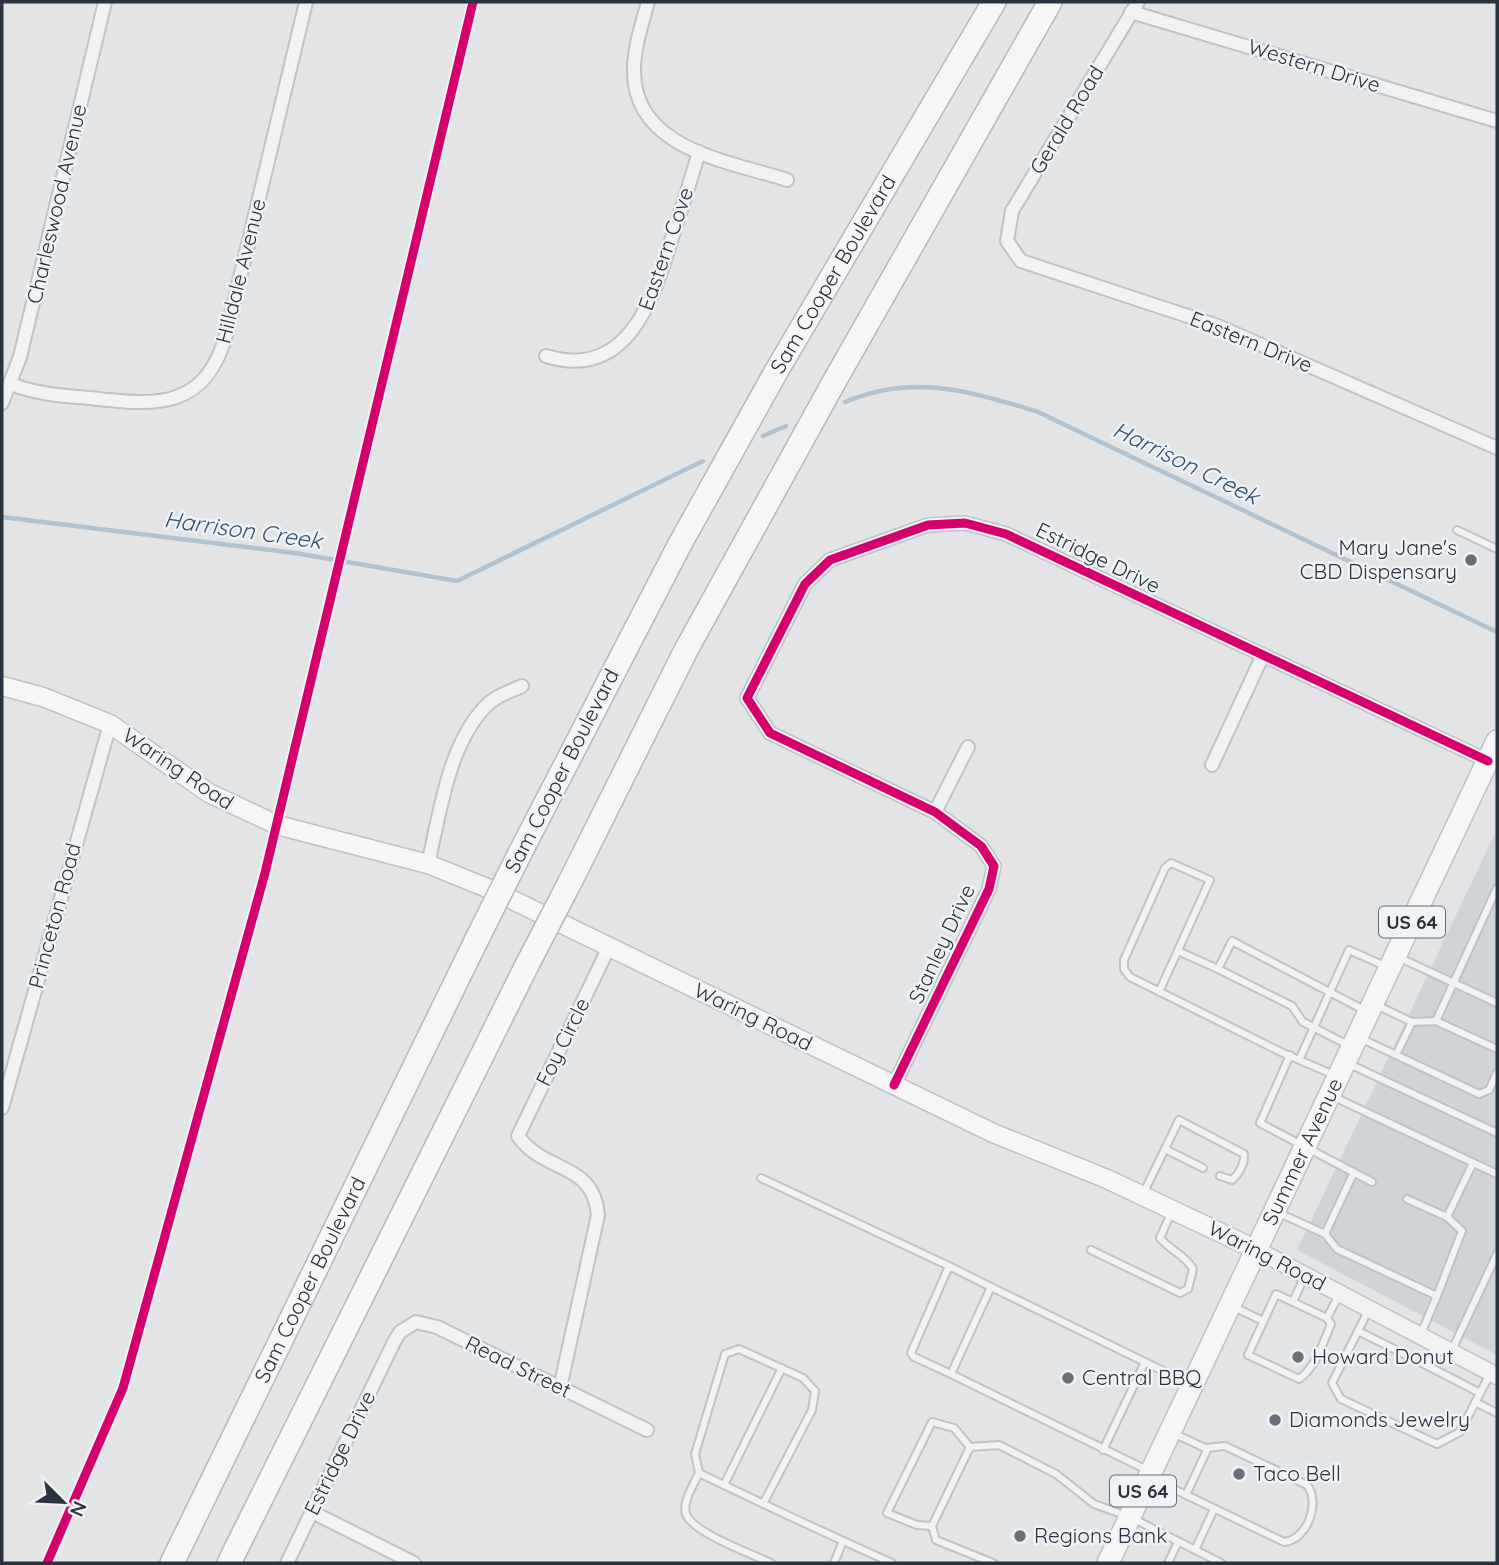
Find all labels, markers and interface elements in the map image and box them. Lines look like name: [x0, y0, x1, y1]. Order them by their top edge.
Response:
street label: Western Drive: [1245, 33, 1384, 98]
street label: Gerald Road: [1024, 60, 1109, 179]
street label: Charleswood Avenue: [20, 101, 92, 306]
street label: Sam Cooper Boulevard: [764, 170, 901, 378]
street label: Eastern Cove: [632, 184, 698, 314]
street label: Hilldale Avenue: [209, 196, 271, 346]
street label: Eastern Drive: [1186, 305, 1316, 377]
water label: Harrison Creek: [1108, 415, 1266, 511]
water label: Harrison Creek: [162, 504, 326, 555]
street label: Estridge Drive: [1032, 516, 1165, 598]
place label: Mary Jane's CBD Dispensary: [1300, 534, 1457, 584]
marker: Mary Jane's CBD Dispensary: [1463, 552, 1479, 568]
street label: Sam Cooper Boulevard: [498, 664, 624, 877]
street label: Waring Road: [118, 721, 239, 815]
street label: Princeton Road: [22, 840, 86, 991]
street label: Stanley Drive: [902, 880, 980, 1007]
road number: US 64: [1379, 906, 1445, 938]
street label: Waring Road: [690, 976, 817, 1056]
street label: Foy Circle: [530, 993, 595, 1090]
street label: Summer Avenue: [1256, 1074, 1348, 1229]
street label: Sam Cooper Boulevard: [248, 1172, 371, 1387]
street label: Waring Road: [1204, 1214, 1331, 1296]
street label: Read Street: [461, 1329, 576, 1403]
place label: Howard Donut: [1312, 1343, 1454, 1369]
marker: Howard Donut: [1290, 1349, 1306, 1365]
place label: Central BBQ: [1082, 1364, 1202, 1390]
marker: Central BBQ: [1060, 1370, 1076, 1386]
street label: Estridge Drive: [298, 1386, 380, 1519]
place label: Diamonds Jewelry: [1289, 1406, 1470, 1432]
marker: Diamonds Jewelry: [1267, 1412, 1283, 1428]
place label: Taco Bell: [1253, 1460, 1341, 1486]
marker: Taco Bell: [1231, 1466, 1247, 1482]
north arrow: [28, 1467, 98, 1537]
road number: US 64: [1110, 1476, 1176, 1506]
text: N: [65, 1498, 92, 1520]
place label: Regions Bank: [1034, 1522, 1168, 1548]
marker: Regions Bank: [1012, 1528, 1028, 1544]

